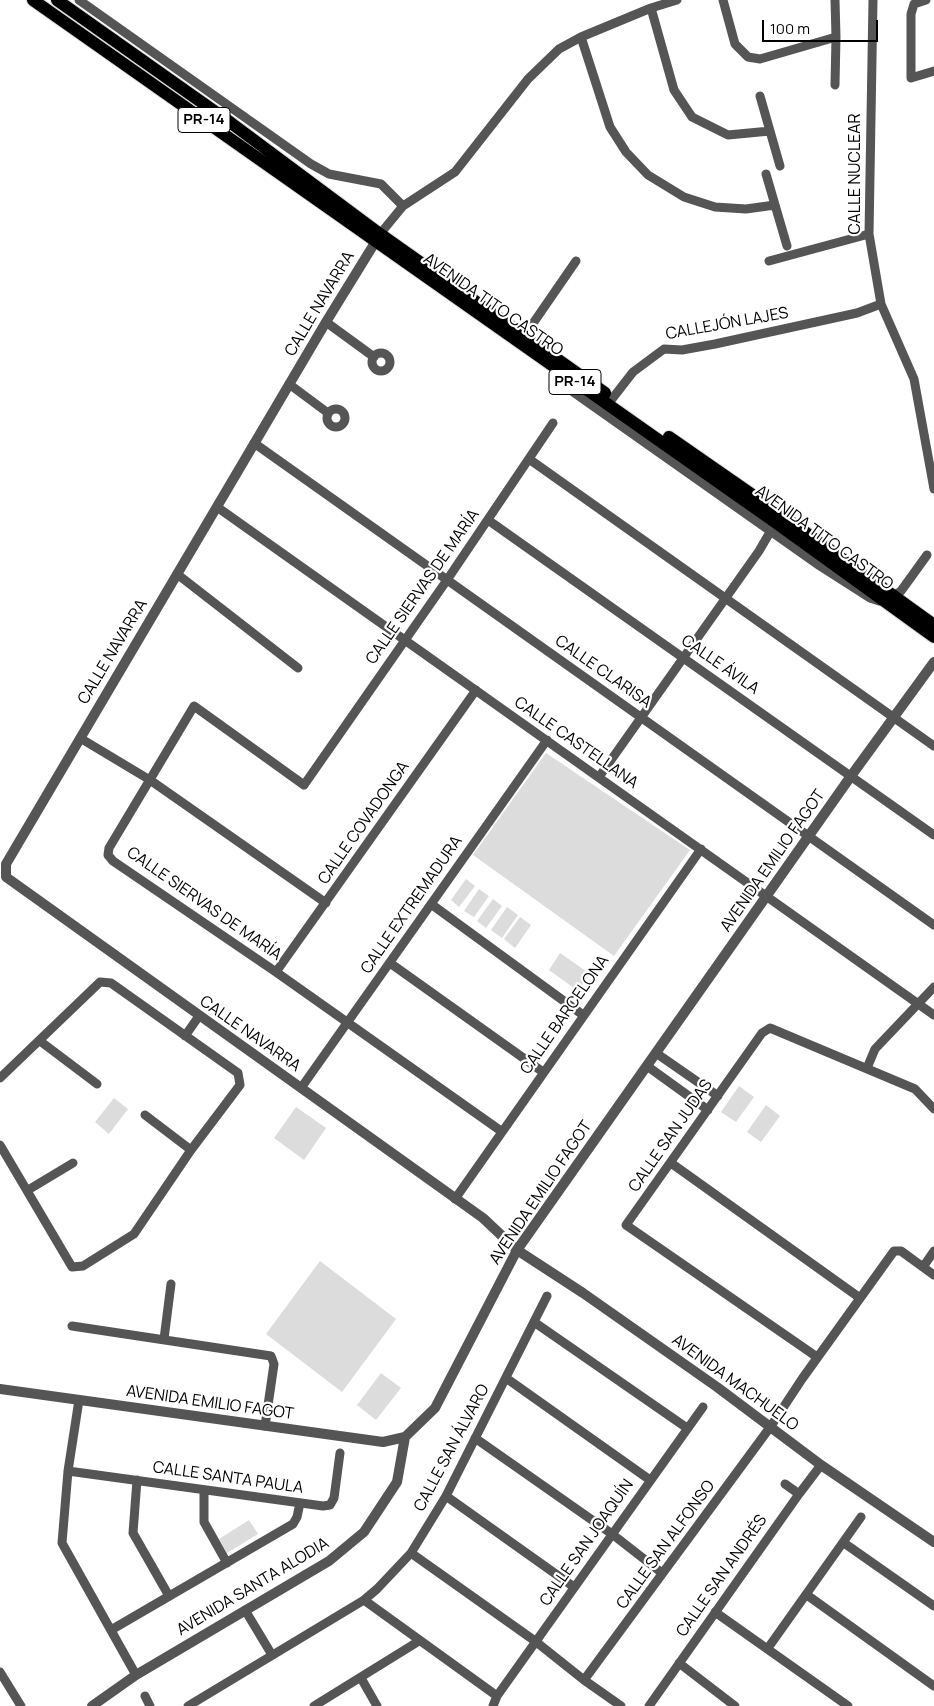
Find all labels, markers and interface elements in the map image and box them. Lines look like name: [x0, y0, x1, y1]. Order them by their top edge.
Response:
scale bar: [764, 10, 880, 42]
text: 100 m: [770, 18, 810, 39]
road number: PR-14: [178, 108, 230, 132]
street label: CALLE NUCLEAR: [846, 113, 866, 235]
street label: CALLE NAVARRA: [281, 248, 359, 360]
street label: AVENIDA TITO CASTRO: [420, 250, 566, 360]
street label: CALLEJÓN LAJES: [664, 304, 790, 344]
road number: PR-14: [549, 370, 601, 394]
street label: AVENIDA TITO CASTRO: [751, 481, 897, 595]
street label: CALLE SIERVAS DE MARÍA: [362, 506, 484, 668]
street label: CALLE NAVARRA: [74, 596, 152, 708]
street label: CALLE ÁVILA: [677, 631, 763, 699]
street label: CALLE CLARISA: [551, 632, 655, 712]
street label: CALLE CASTELLANA: [510, 693, 642, 793]
street label: CALLE COVADONGA: [314, 758, 414, 888]
street label: AVENIDA EMILIO FAGOT: [717, 786, 829, 936]
street label: CALLE EXTREMADURA: [357, 832, 467, 978]
street label: CALLE SIERVAS DE MARÍA: [123, 843, 285, 965]
street label: CALLE BARCELONA: [517, 952, 613, 1078]
street label: CALLE NAVARRA: [196, 992, 304, 1076]
street label: CALLE SAN JUDAS: [625, 1076, 717, 1196]
street label: AVENIDA EMILIO FAGOT: [486, 1118, 596, 1268]
street label: AVENIDA MACHUELO: [668, 1331, 802, 1435]
street label: CALLE SAN ÁLVARO: [410, 1381, 494, 1515]
street label: AVENIDA EMILIO FAGOT: [125, 1382, 295, 1424]
street label: CALLE SANTA PAULA: [152, 1458, 304, 1498]
street label: CALLE SAN JOAQUÍN: [536, 1476, 638, 1610]
street label: CALLE SAN ALFONSO: [613, 1477, 719, 1613]
street label: CALLE SAN ANDRÉS: [673, 1511, 771, 1641]
street label: AVENIDA SANTA ALODIA: [174, 1534, 332, 1640]

